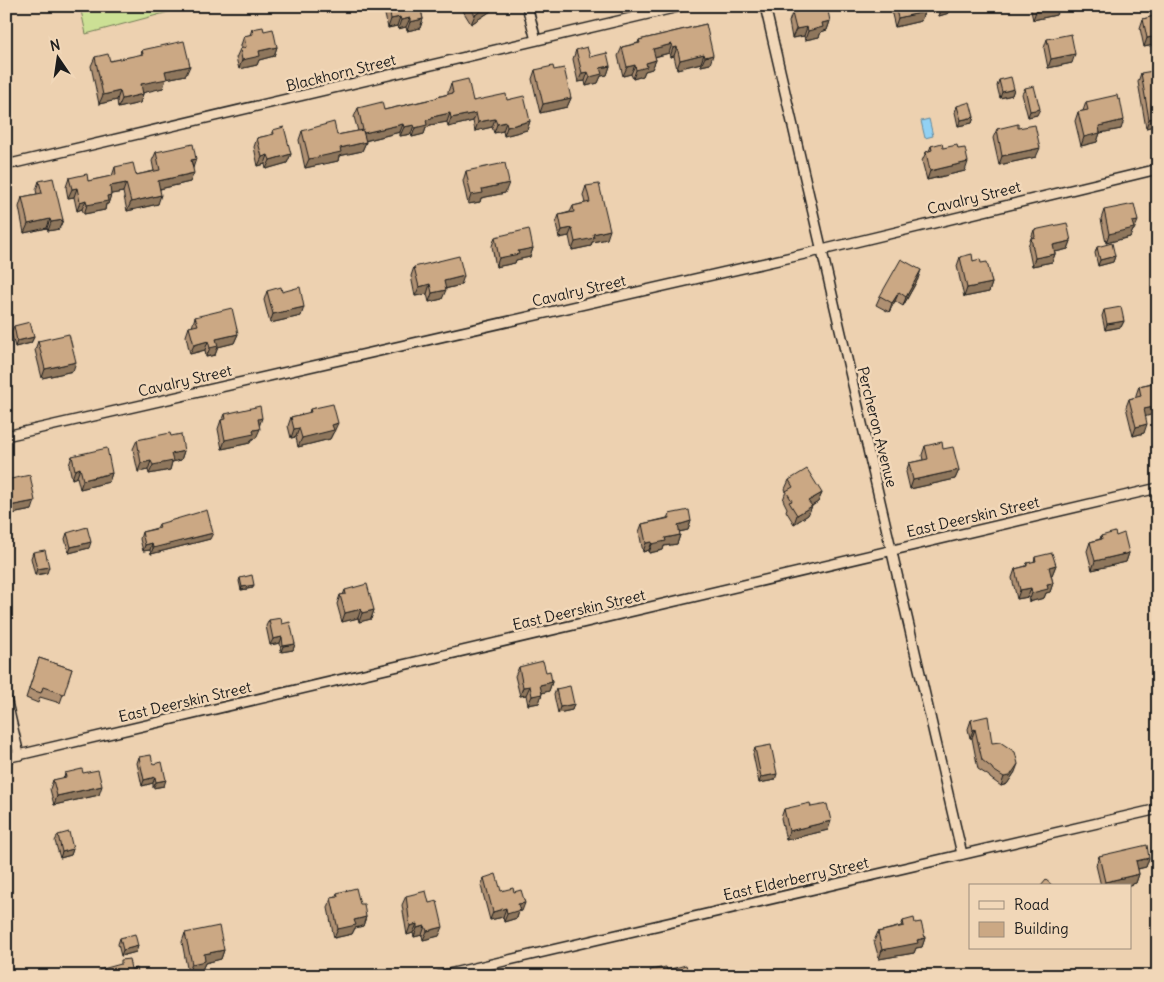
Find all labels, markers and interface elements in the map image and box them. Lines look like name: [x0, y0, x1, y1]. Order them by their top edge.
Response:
north arrow: [32, 32, 82, 82]
text: N: [48, 35, 62, 55]
street label: Blackhorn Street: [284, 50, 398, 95]
street label: Cavalry Street: [925, 177, 1023, 218]
street label: Cavalry Street: [530, 270, 628, 311]
street label: Cavalry Street: [136, 360, 234, 401]
street label: Percheron Avenue: [853, 364, 902, 489]
street label: East Deerskin Street: [905, 492, 1041, 541]
street label: East Deerskin Street: [511, 585, 647, 634]
street label: East Deerskin Street: [117, 677, 253, 726]
street label: East Elderberry Street: [721, 853, 870, 904]
legend: [969, 884, 1132, 950]
text: Road: [1014, 895, 1049, 914]
text: Building: [1014, 919, 1069, 938]

